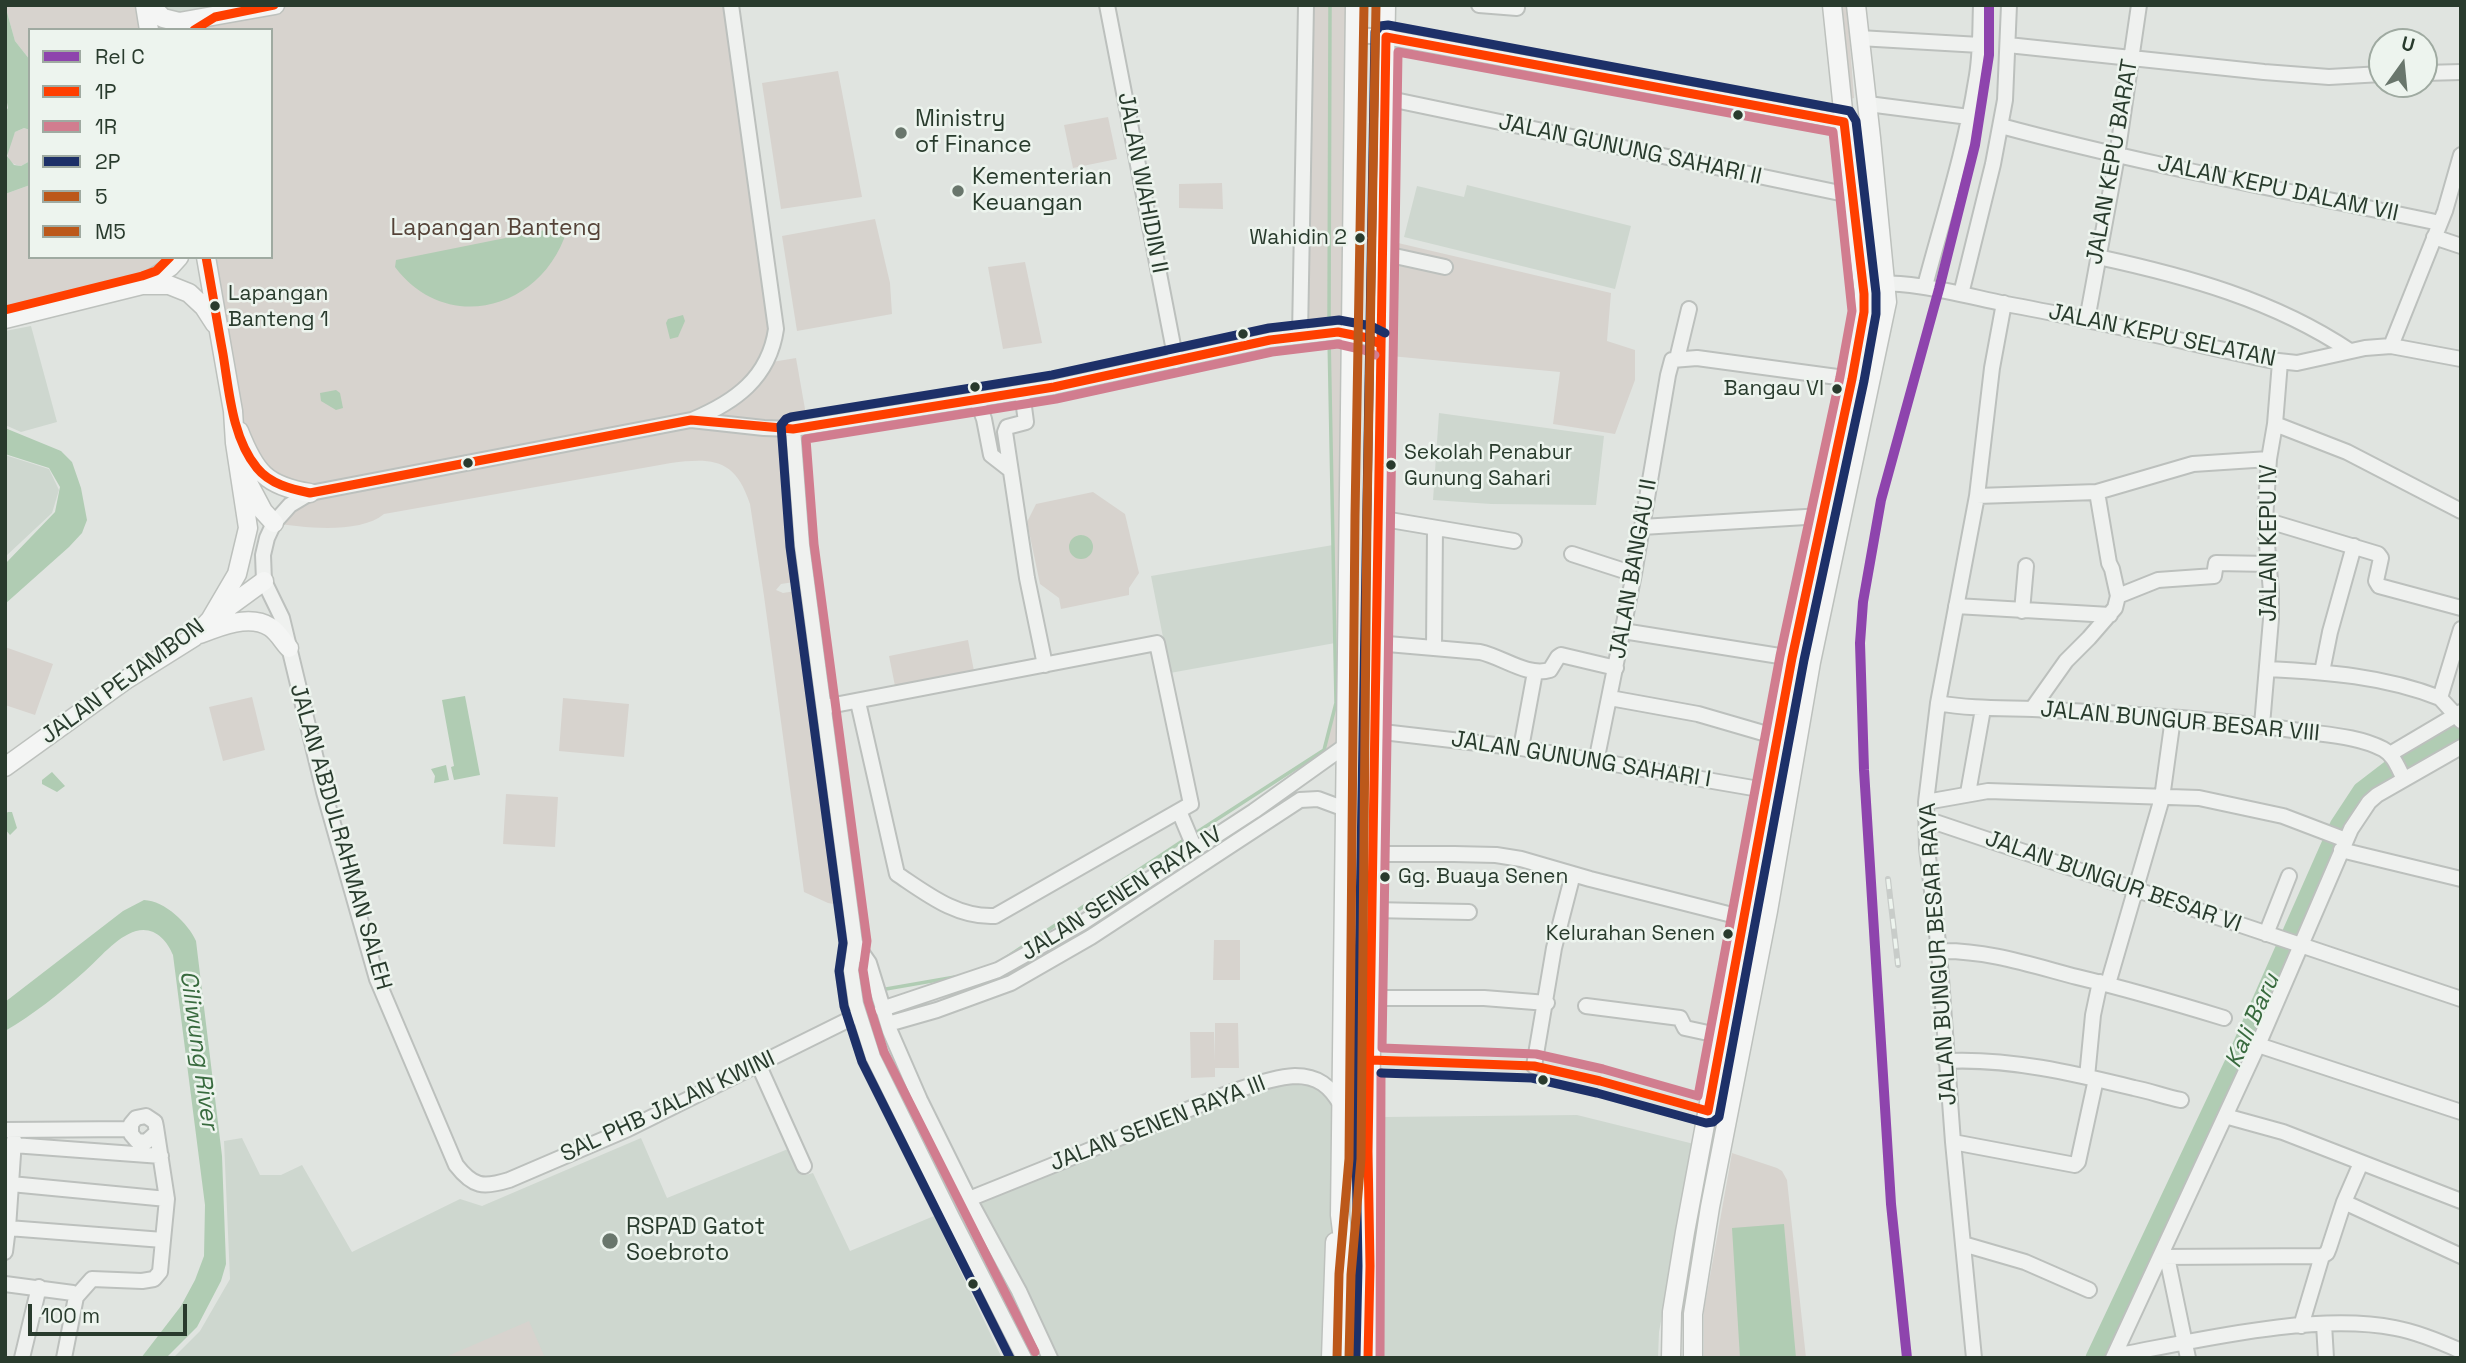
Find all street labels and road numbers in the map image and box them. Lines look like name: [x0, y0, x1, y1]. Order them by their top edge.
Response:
street label: JALAN KEPU BARAT: [2081, 57, 2145, 267]
street label: JALAN WAHIDIN II: [1111, 90, 1173, 276]
street label: JALAN GUNUNG SAHARI II: [1496, 109, 1764, 191]
street label: JALAN KEPU DALAM VII: [2155, 150, 2401, 228]
street label: JALAN KEPU SELATAN: [2046, 298, 2278, 374]
street label: JALAN KEPU IV: [2256, 464, 2284, 622]
street label: JALAN BANGAU II: [1605, 477, 1663, 661]
street label: JALAN PEJAMBON: [36, 613, 210, 751]
street label: JALAN ABDULRAHMAN SALEH: [283, 681, 397, 993]
street label: JALAN BUNGUR BESAR VIII: [2039, 696, 2321, 748]
street label: JALAN GUNUNG SAHARI I: [1449, 726, 1713, 794]
street label: JALAN BUNGUR BESAR RAYA: [1915, 802, 1963, 1106]
street label: JALAN SENEN RAYA IV: [1016, 821, 1228, 967]
street label: JALAN BUNGUR BESAR VI: [1981, 825, 2245, 939]
street label: SAL PHB JALAN KWINI: [556, 1045, 780, 1169]
street label: JALAN SENEN RAYA III: [1046, 1070, 1270, 1178]

